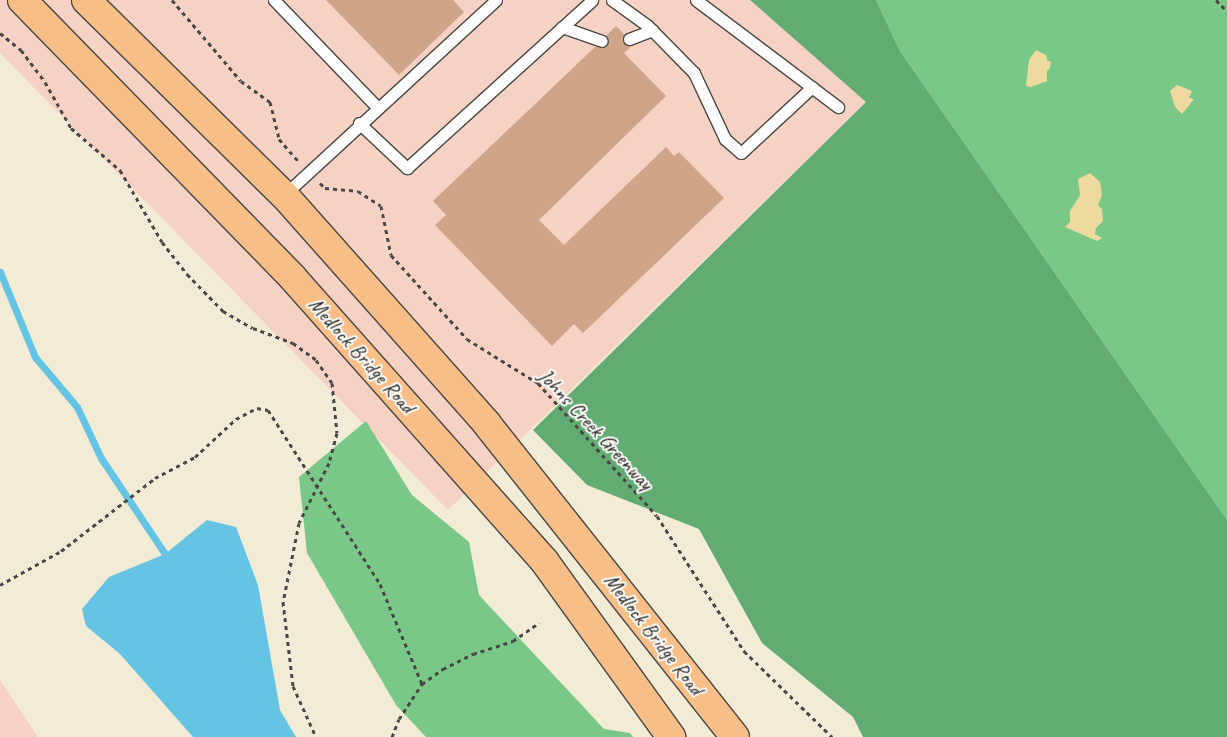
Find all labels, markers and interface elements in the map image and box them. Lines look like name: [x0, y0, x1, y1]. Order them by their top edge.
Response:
street label: Medlock Bridge Road: [303, 292, 421, 418]
street label: Johns Creek Greenway: [533, 363, 659, 495]
street label: Medlock Bridge Road: [599, 568, 709, 700]

